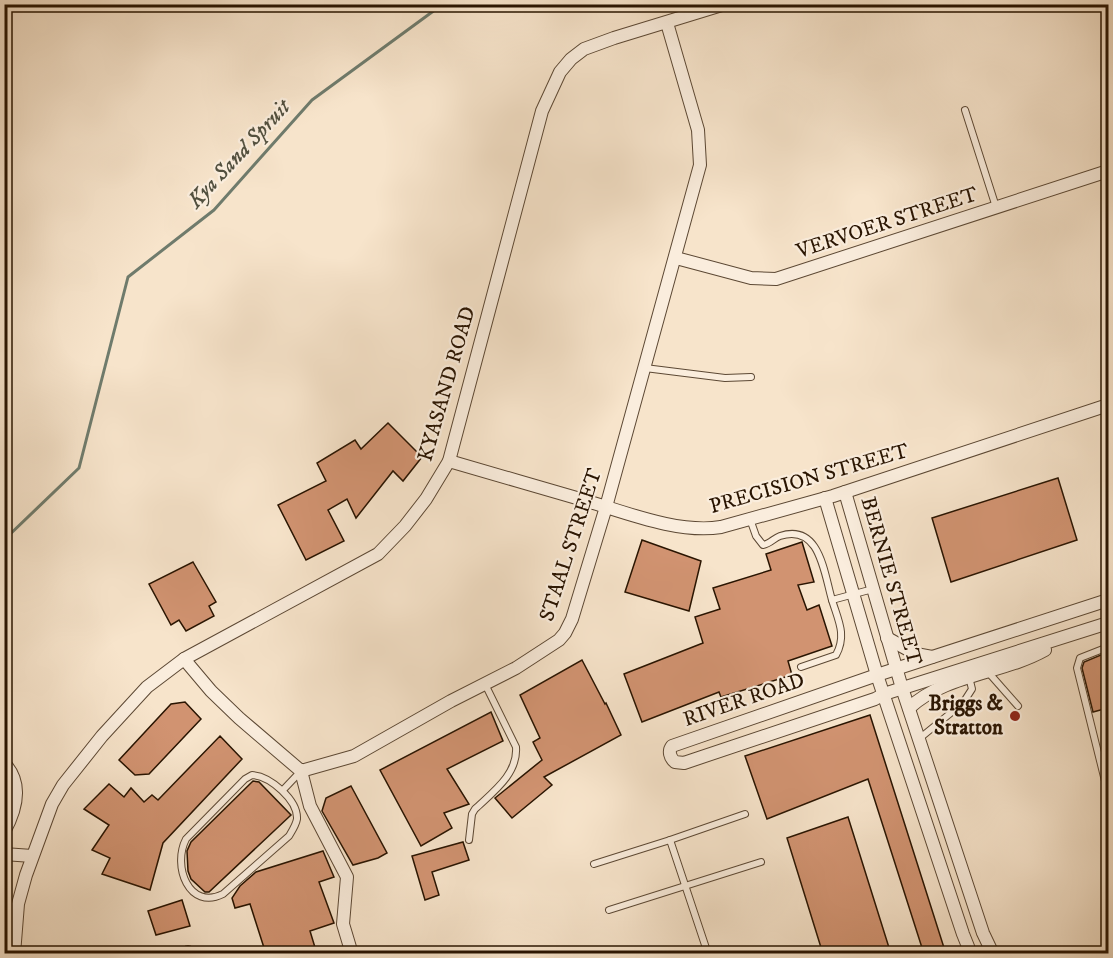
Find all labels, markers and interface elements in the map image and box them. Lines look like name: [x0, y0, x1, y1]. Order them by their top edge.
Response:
water label: Kya Sand Spruit: [181, 93, 297, 215]
street label: VERVOER STREET: [792, 181, 981, 265]
street label: KYASAND ROAD: [412, 303, 482, 465]
street label: PRECISION STREET: [706, 438, 912, 520]
street label: STAAL STREET: [534, 465, 608, 625]
street label: BERNIE STREET: [855, 494, 927, 668]
street label: RIVER ROAD: [680, 667, 808, 733]
place label: Briggs & Stratton: [928, 691, 1004, 741]
marker: Briggs & Stratton: [1008, 709, 1022, 723]

